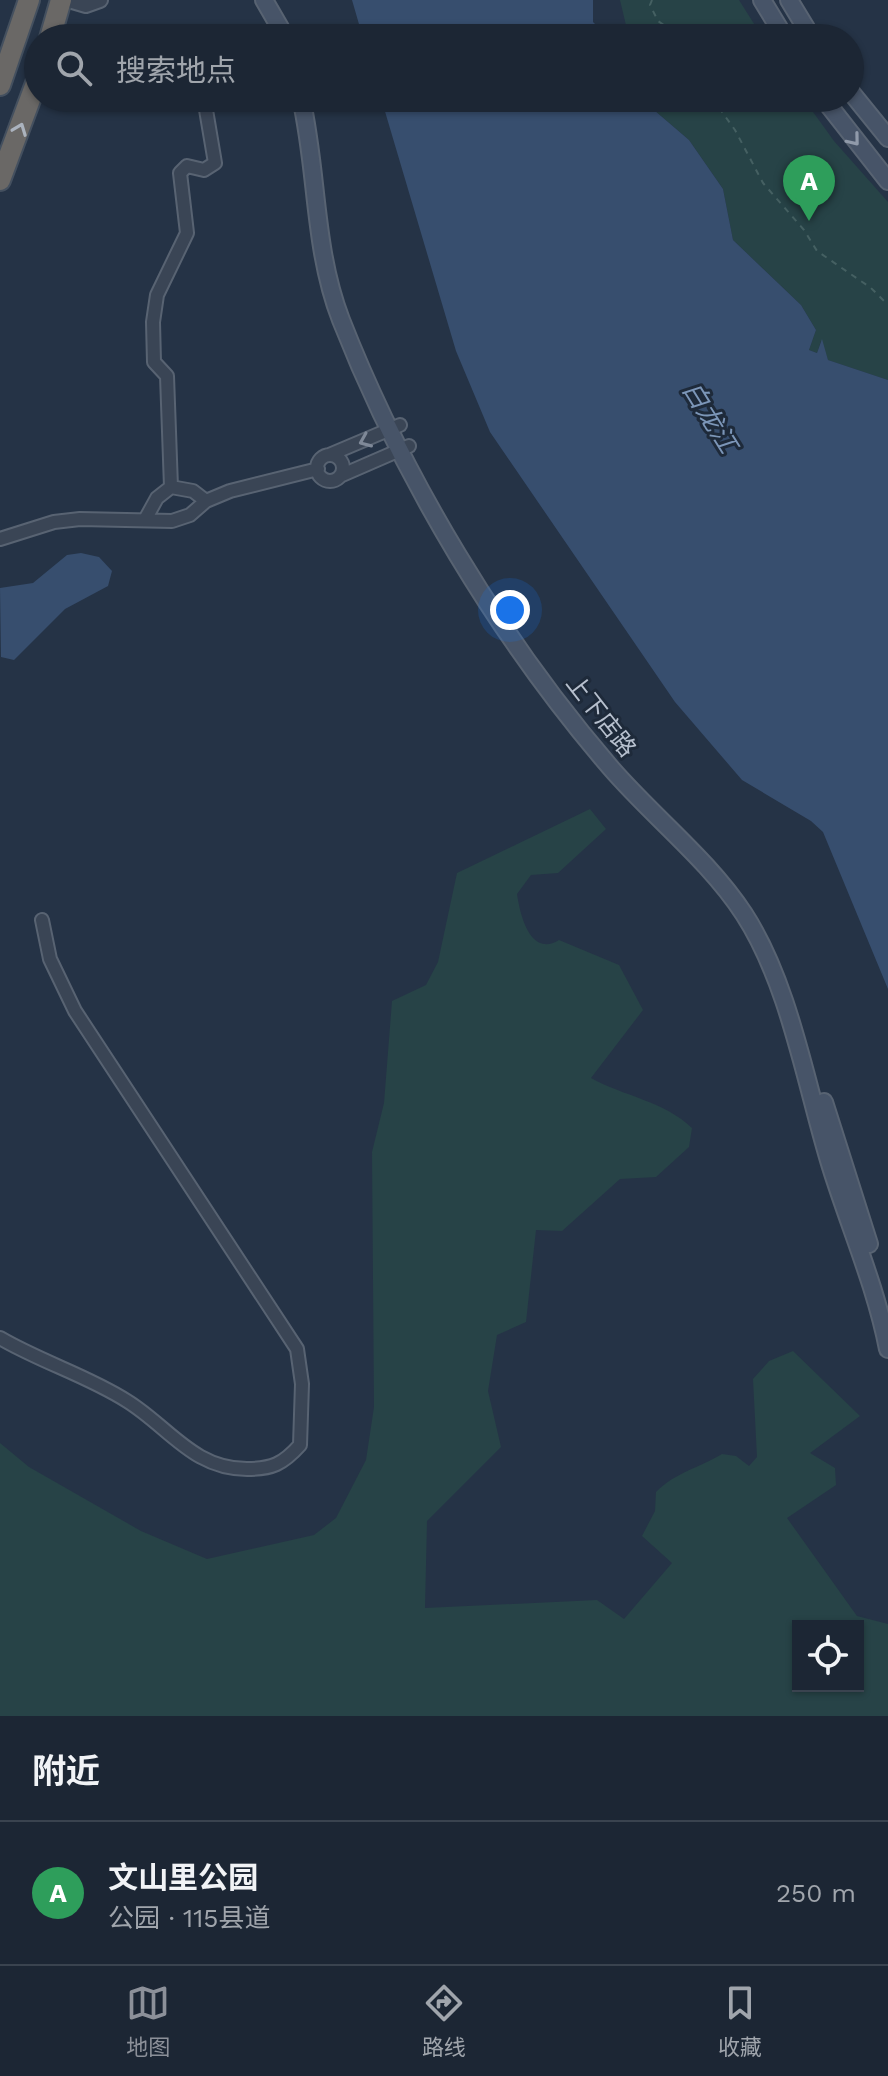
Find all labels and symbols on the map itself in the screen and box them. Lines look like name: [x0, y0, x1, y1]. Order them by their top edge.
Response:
one-way arrow: [10, 123, 27, 137]
one-way arrow: [845, 131, 859, 146]
pin: A: [783, 155, 835, 221]
water label: 白龙江: [677, 376, 745, 461]
one-way arrow: [359, 431, 373, 447]
your location: [490, 590, 530, 630]
street label: 上下店路: [560, 670, 642, 762]

